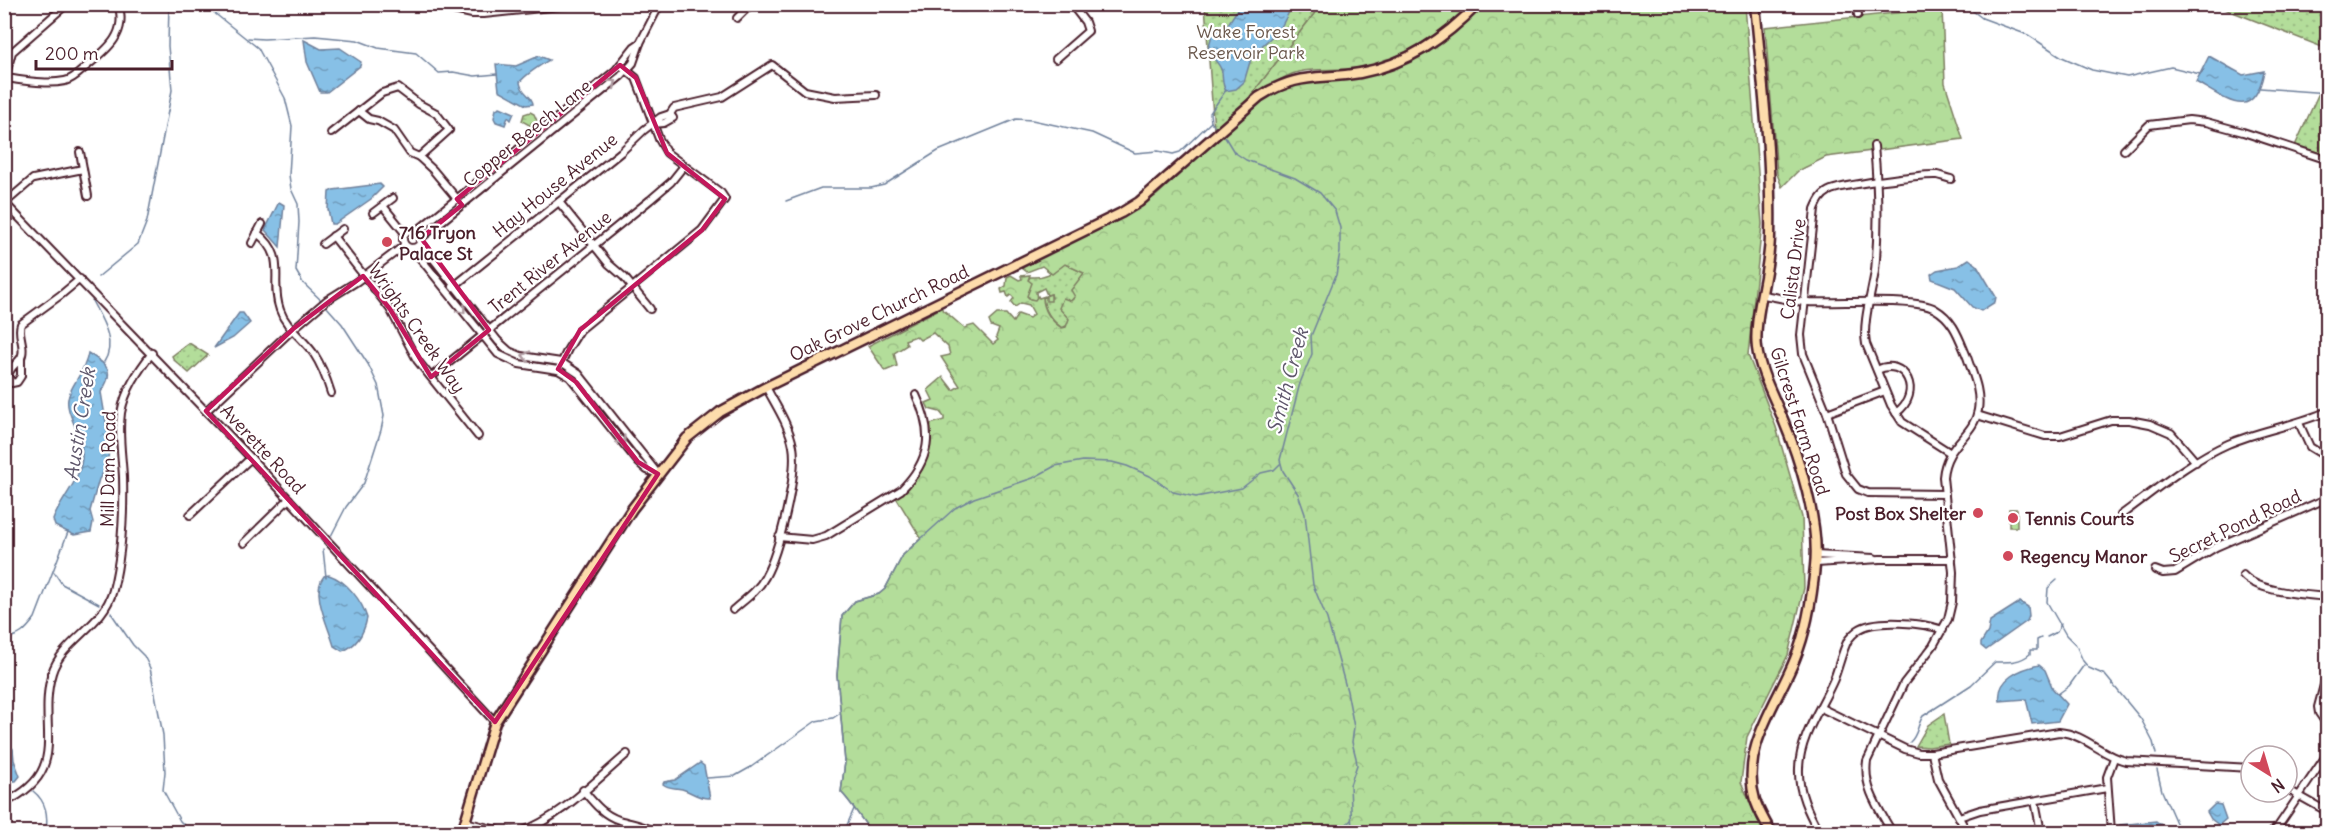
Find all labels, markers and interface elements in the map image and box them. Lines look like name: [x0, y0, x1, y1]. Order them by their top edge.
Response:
park label: Wake Forest Reservoir Park: [1187, 20, 1305, 64]
scale bar: [36, 33, 172, 71]
text: 200 m: [45, 42, 99, 65]
street label: Copper Beech Lane: [458, 74, 596, 192]
one-way arrow: [607, 79, 618, 90]
street label: Hay House Avenue: [488, 128, 622, 242]
street label: Trent River Avenue: [484, 205, 616, 319]
street label: Calista Drive: [1775, 217, 1811, 321]
place label: 716 Tryon Palace St: [399, 221, 477, 265]
marker: 716 Tryon Palace St: [380, 235, 394, 249]
street label: Wrights Creek Way: [364, 258, 470, 398]
street label: Oak Grove Church Road: [786, 259, 973, 366]
one-way arrow: [455, 303, 466, 314]
water label: Smith Creek: [1261, 324, 1314, 437]
street label: Gilcrest Farm Road: [1765, 344, 1835, 498]
one-way arrow: [521, 350, 531, 363]
water label: Austin Creek: [58, 364, 101, 482]
street label: Averette Road: [216, 399, 311, 499]
street label: Mill Dam Road: [95, 410, 121, 527]
one-way arrow: [614, 434, 625, 445]
street label: Secret Pond Road: [2165, 484, 2305, 568]
place label: Post Box Shelter: [1835, 502, 1967, 525]
marker: Post Box Shelter: [1971, 506, 1985, 520]
place label: Tennis Courts: [2025, 507, 2134, 530]
marker: Tennis Courts: [2006, 511, 2020, 525]
place label: Regency Manor: [2020, 545, 2148, 568]
marker: Regency Manor: [2001, 549, 2015, 563]
north arrow: [2239, 744, 2299, 804]
text: N: [2268, 775, 2288, 797]

